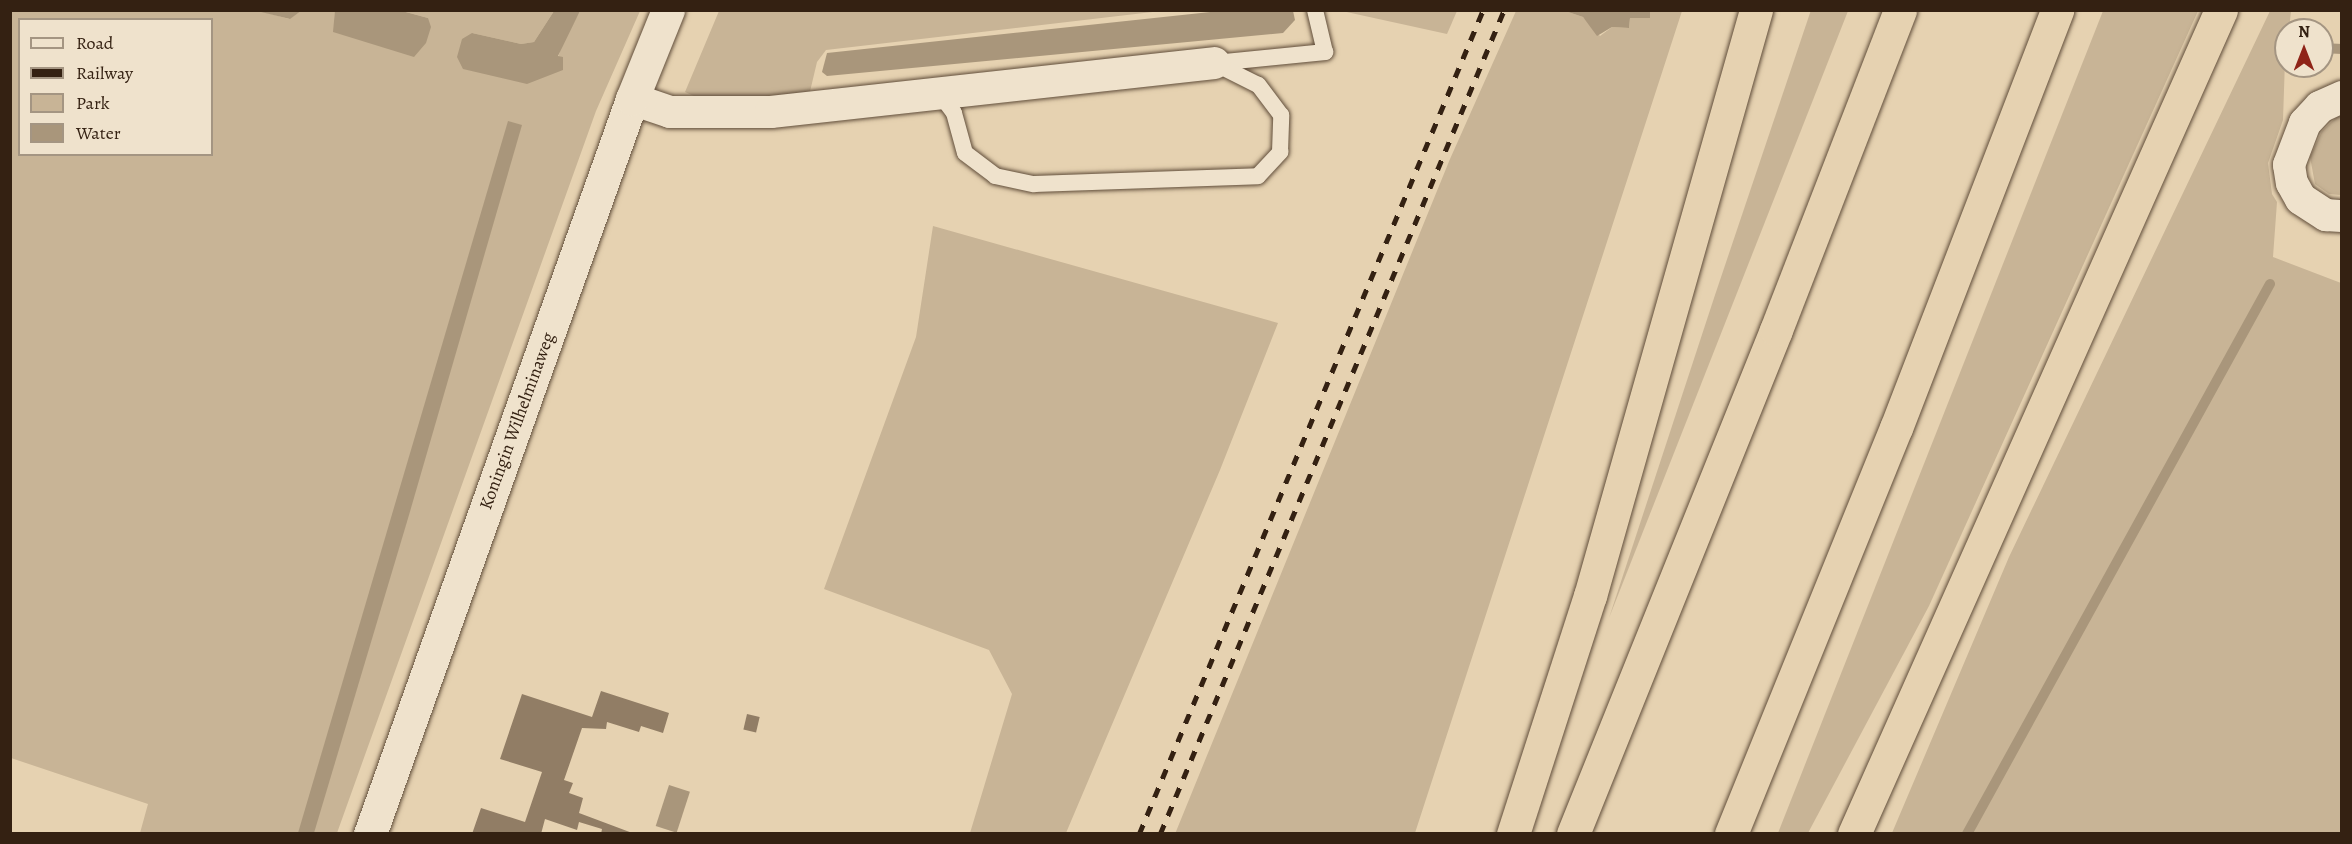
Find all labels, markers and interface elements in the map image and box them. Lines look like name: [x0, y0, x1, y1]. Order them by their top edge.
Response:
legend: [18, 18, 213, 156]
north arrow: [2274, 18, 2334, 78]
text: N: [2298, 21, 2310, 43]
text: Road: [76, 31, 113, 55]
text: Railway: [76, 61, 133, 85]
text: Park: [76, 91, 110, 115]
text: Water: [76, 121, 121, 145]
street label: Koningin Wilhelminaweg: [475, 329, 559, 513]

